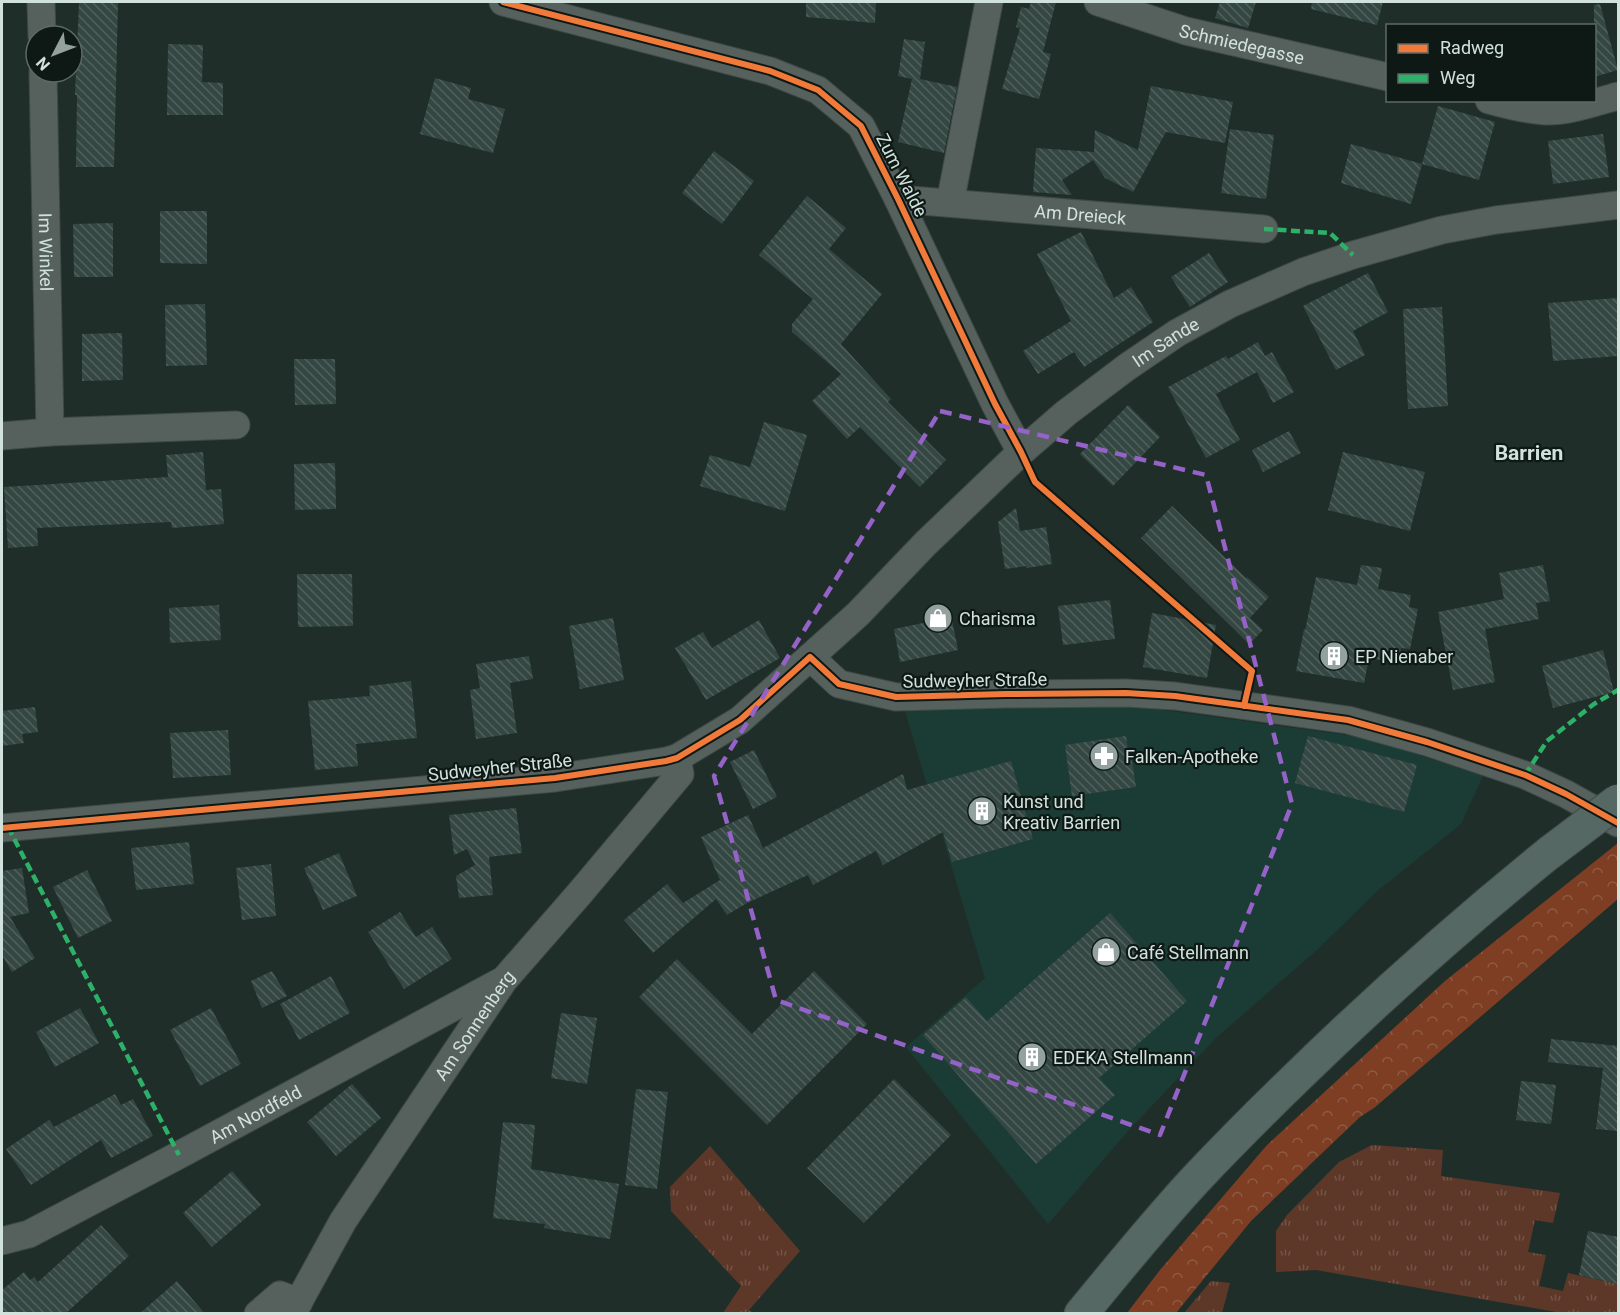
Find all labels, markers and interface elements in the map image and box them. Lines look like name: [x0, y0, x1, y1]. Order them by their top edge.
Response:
street label: Schmiedegasse: [1177, 19, 1306, 68]
north arrow: [24, 24, 84, 84]
legend: [1386, 24, 1596, 102]
text: Radweg: [1440, 37, 1504, 58]
text: N: [32, 53, 54, 74]
text: Weg: [1440, 67, 1475, 88]
street label: Zum Walde: [872, 130, 932, 220]
street label: Am Dreieck: [1034, 200, 1128, 228]
street label: Im Winkel: [35, 213, 58, 291]
street label: Im Sande: [1128, 313, 1202, 371]
district label: Barrien: [1495, 441, 1563, 465]
shop icon: Charisma: [922, 602, 954, 634]
place label: Charisma: [959, 608, 1036, 629]
building icon: EP Nienaber: [1318, 640, 1350, 672]
place label: EP Nienaber: [1355, 646, 1453, 667]
street label: Sudweyher Straße: [903, 668, 1047, 692]
pharmacy icon: Falken-Apotheke: [1088, 740, 1120, 772]
place label: Falken-Apotheke: [1125, 746, 1258, 767]
street label: Sudweyher Straße: [427, 749, 573, 785]
place label: Kunst und Kreativ Barrien: [1003, 791, 1120, 833]
building icon: Kunst und Kreativ Barrien: [966, 795, 998, 827]
shop icon: Café Stellmann: [1090, 936, 1122, 968]
place label: Café Stellmann: [1127, 942, 1249, 963]
street label: Am Sonnenberg: [430, 965, 519, 1084]
building icon: EDEKA Stellmann: [1016, 1041, 1048, 1073]
place label: EDEKA Stellmann: [1053, 1047, 1193, 1068]
street label: Am Nordfeld: [206, 1081, 305, 1147]

